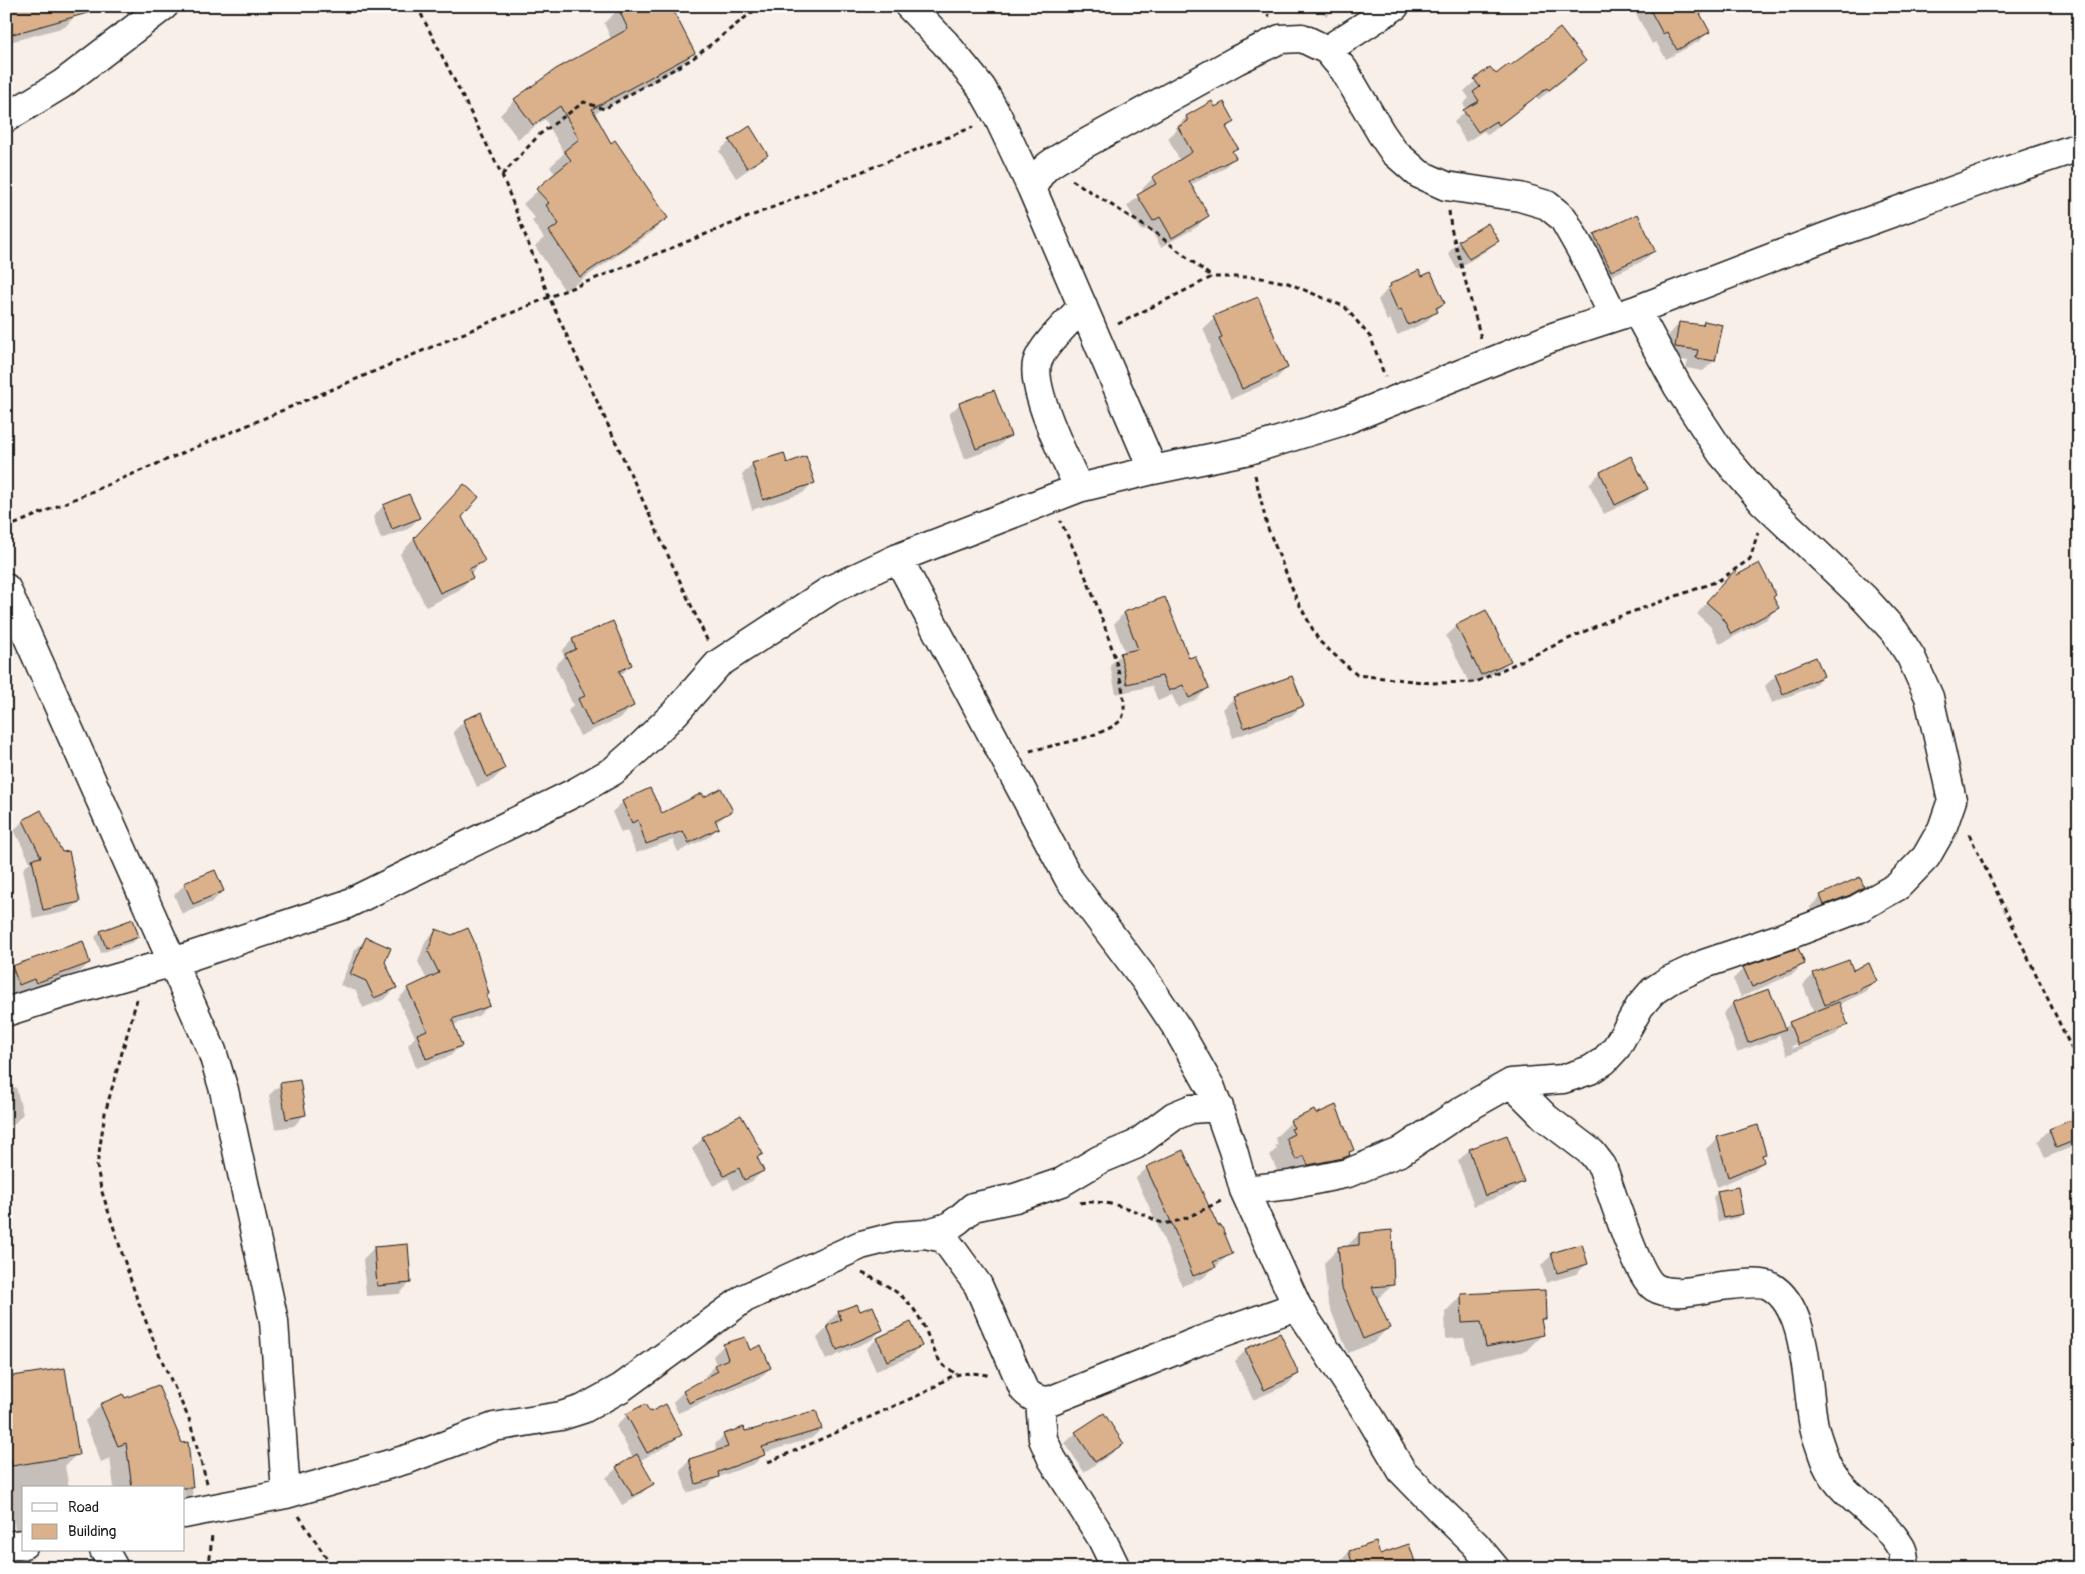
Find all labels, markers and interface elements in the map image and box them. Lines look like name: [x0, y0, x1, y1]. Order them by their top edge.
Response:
legend: [22, 1486, 185, 1552]
text: Road: [68, 1498, 99, 1517]
text: Building: [68, 1522, 116, 1541]

